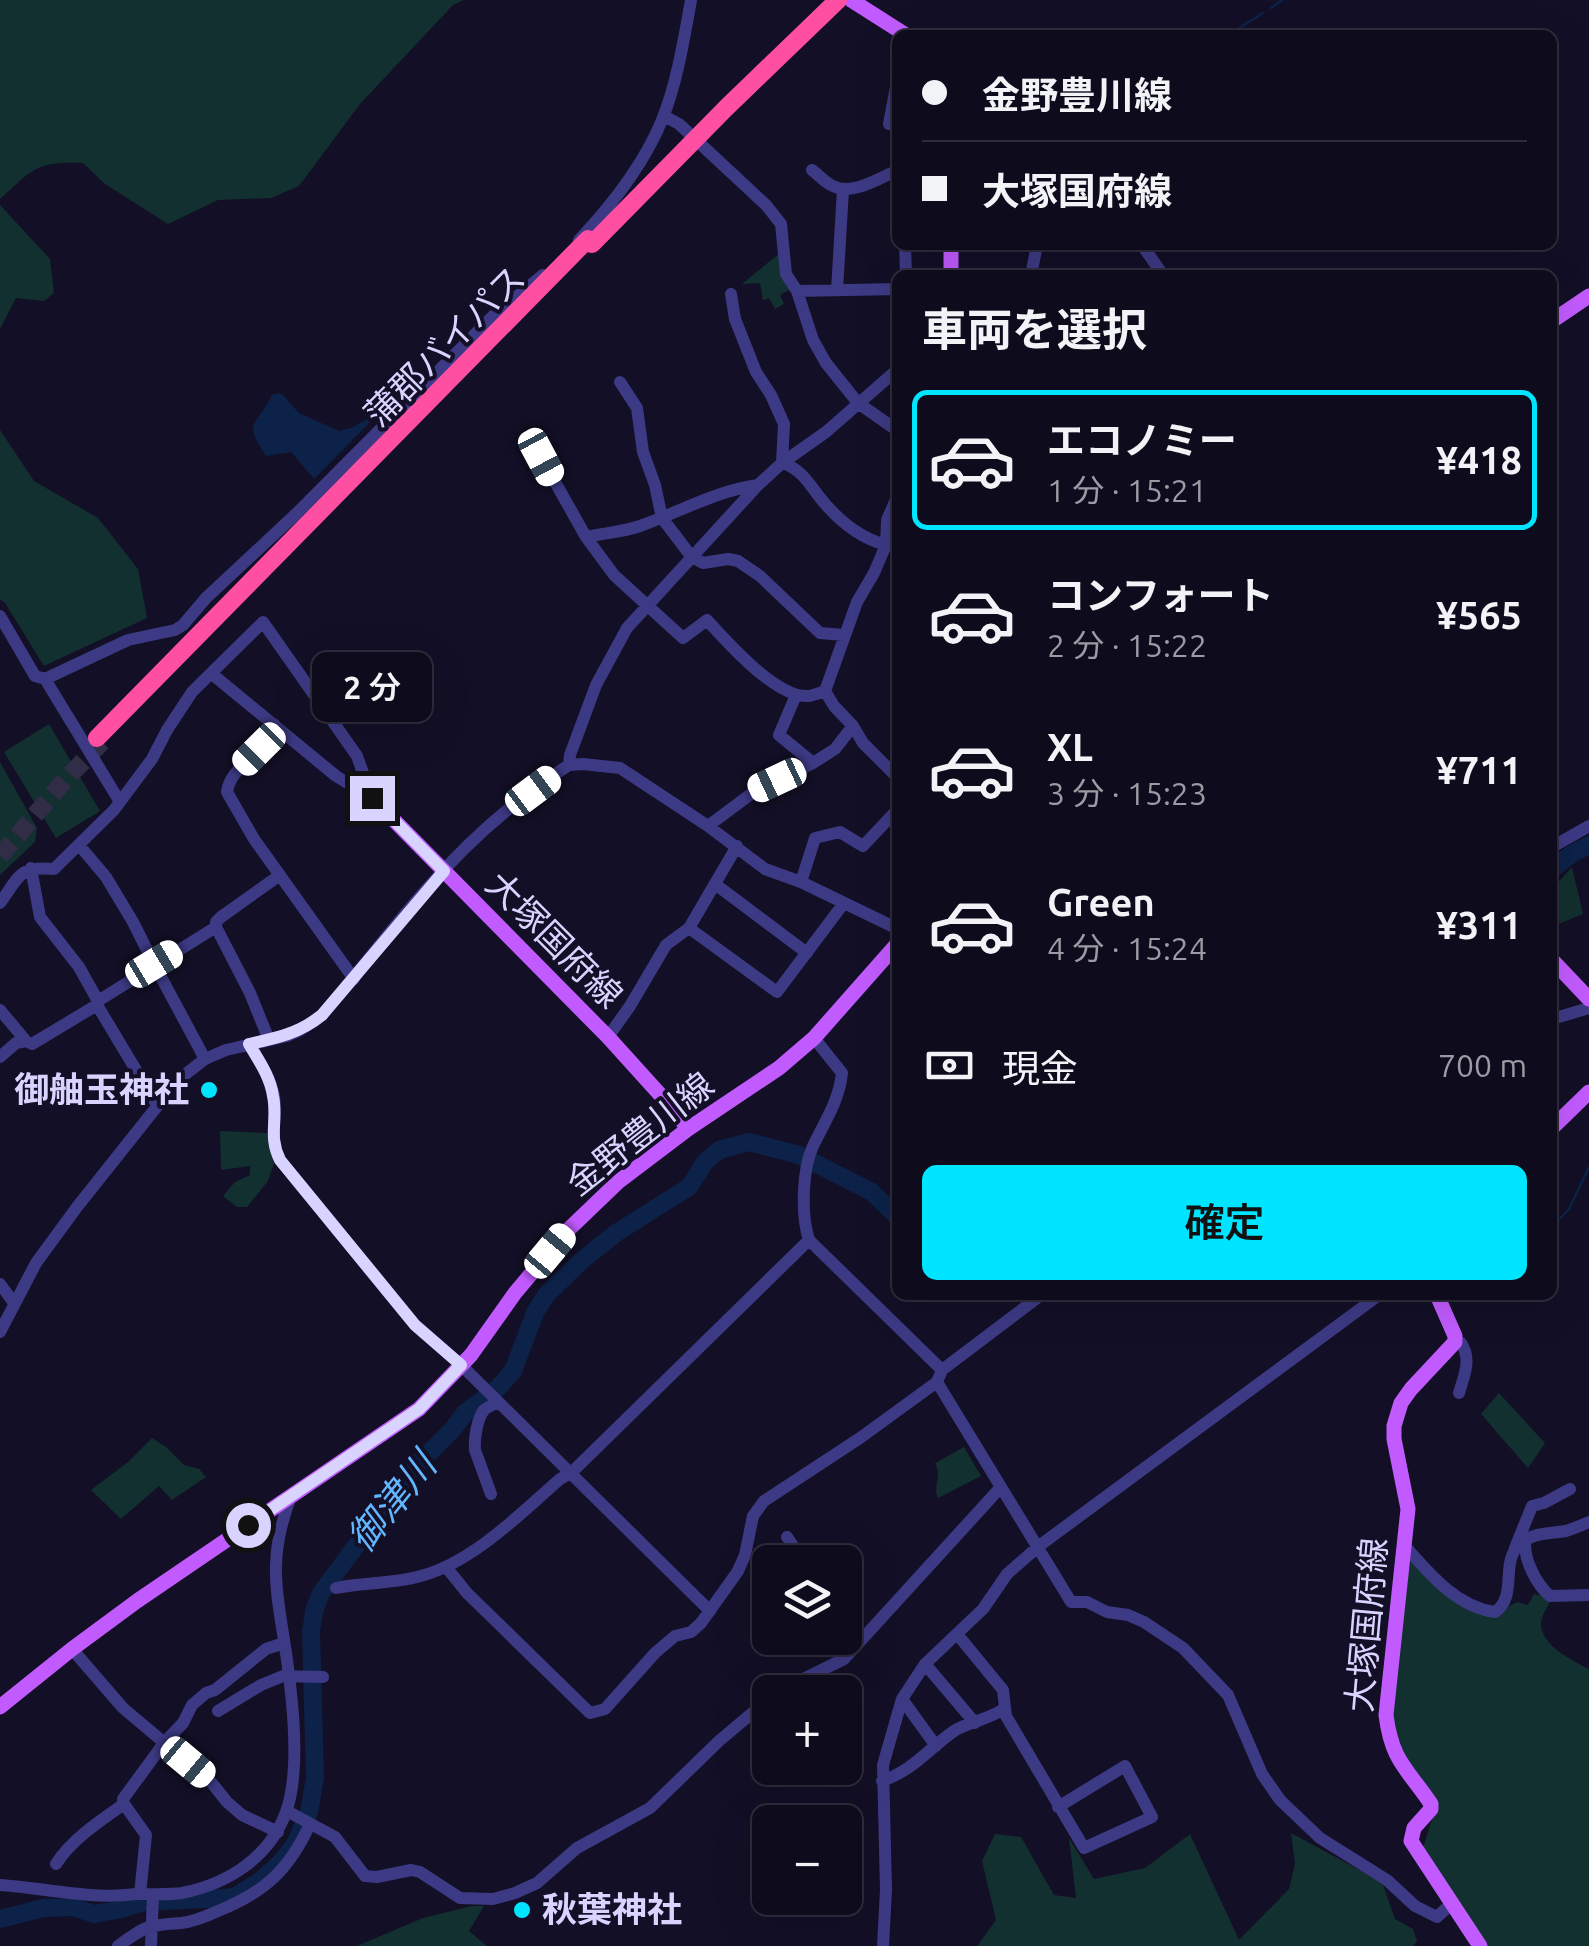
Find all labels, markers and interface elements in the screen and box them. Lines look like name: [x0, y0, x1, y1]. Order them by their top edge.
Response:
text: 金野豊川線: [982, 74, 1172, 116]
text: 大塚国府線: [982, 170, 1172, 212]
street label: 蒲郡バイパス: [356, 257, 532, 433]
text: 車両を選択: [922, 304, 1147, 355]
icon: car: [927, 415, 1017, 505]
text: エコノミー: [1047, 419, 1237, 461]
car: [514, 423, 568, 491]
text: ¥418: [1436, 439, 1522, 481]
text: 1 分 · 15:21: [1047, 472, 1207, 508]
icon: car: [927, 570, 1017, 660]
text: コンフォート: [1047, 574, 1274, 616]
text: ¥565: [1436, 594, 1522, 636]
text: 2 分 · 15:22: [1047, 627, 1207, 663]
callout: 2 分: [312, 653, 432, 723]
text: 2 分: [343, 669, 401, 705]
car: [227, 717, 291, 781]
icon: car: [927, 725, 1017, 815]
text: XL: [1047, 726, 1093, 768]
text: ¥711: [1436, 749, 1522, 791]
car: [743, 754, 811, 806]
car: [500, 761, 566, 821]
text: 3 分 · 15:23: [1047, 775, 1207, 811]
route end: [350, 776, 395, 821]
street label: 大塚国府線: [479, 863, 631, 1015]
icon: car: [927, 880, 1017, 970]
text: Green: [1047, 881, 1155, 923]
text: ¥311: [1436, 904, 1522, 946]
text: 4 分 · 15:24: [1047, 930, 1207, 966]
car: [121, 936, 187, 992]
icon: cash: [922, 1038, 977, 1093]
text: 現金: [1002, 1047, 1078, 1089]
text: 700 m: [1438, 1047, 1527, 1083]
street label: 金野豊川線: [558, 1064, 721, 1203]
place label: 御舳玉神社: [14, 1069, 189, 1109]
marker: 御舳玉神社: [198, 1079, 220, 1101]
button: 確定: [922, 1165, 1527, 1280]
car: [519, 1218, 581, 1284]
water label: 御津川: [339, 1441, 446, 1559]
route start: [226, 1503, 271, 1548]
street label: 大塚国府線: [1338, 1536, 1394, 1714]
map controls: [752, 1545, 862, 1915]
button: layers: [752, 1545, 862, 1655]
button: +: [752, 1675, 862, 1785]
car: [155, 1731, 221, 1793]
button: −: [752, 1805, 862, 1915]
place label: 秋葉神社: [542, 1889, 682, 1929]
marker: 秋葉神社: [511, 1899, 533, 1921]

